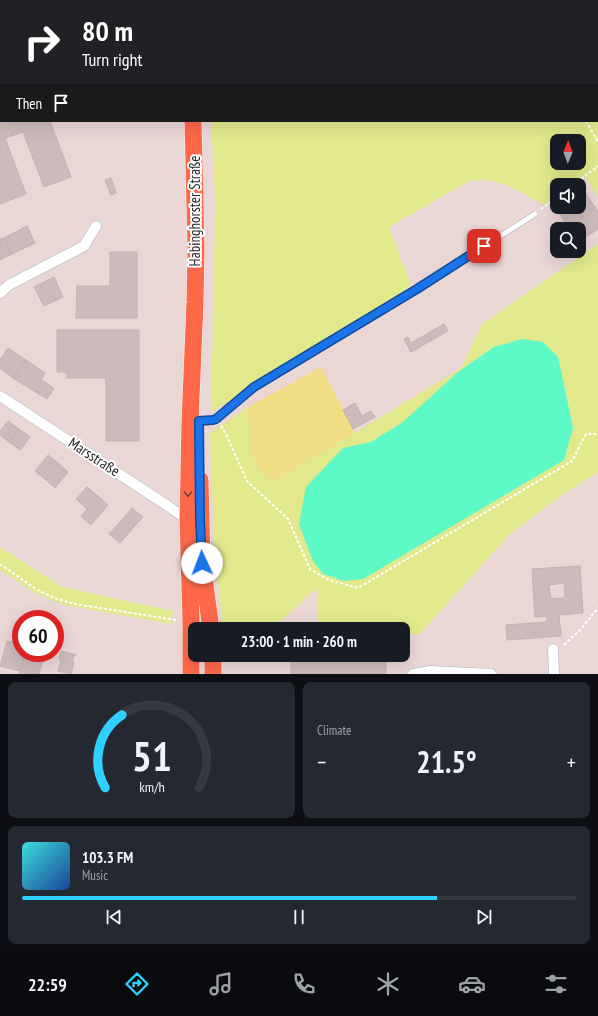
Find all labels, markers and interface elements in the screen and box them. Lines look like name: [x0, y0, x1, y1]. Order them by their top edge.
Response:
text: 80 m: [82, 12, 133, 49]
icon: right: [16, 16, 68, 68]
text: Turn right: [82, 48, 142, 71]
icon: arrive: [50, 92, 72, 114]
text: Then: [16, 94, 42, 113]
north arrow: [550, 134, 586, 170]
map controls: [550, 134, 586, 258]
street label: Habinghorster Straße: [185, 156, 204, 266]
button: sound: [550, 178, 586, 214]
button: search: [550, 222, 586, 258]
pin: [467, 229, 501, 263]
icon: arrive: [473, 235, 495, 257]
street label: Marsstraße: [65, 433, 124, 480]
one-way arrow: [184, 491, 192, 497]
position arrow: [181, 542, 223, 584]
speed limit sign: 60: [12, 610, 64, 662]
text: 23:00 · 1 min · 260 m: [241, 632, 357, 651]
text: Climate: [317, 722, 351, 739]
text: 51: [132, 729, 171, 782]
text: 21.5°: [416, 742, 477, 781]
text: −: [317, 748, 326, 776]
text: +: [567, 748, 576, 776]
text: km/h: [139, 777, 164, 796]
text: 103.3 FM: [82, 848, 133, 867]
text: Music: [82, 867, 108, 884]
icon: previous: [103, 906, 125, 928]
icon: pause: [288, 906, 310, 928]
icon: next: [473, 906, 495, 928]
icon: directions: [123, 970, 151, 998]
icon: music: [207, 970, 235, 998]
icon: phone: [290, 970, 318, 998]
icon: climate: [374, 970, 402, 998]
icon: car: [458, 970, 486, 998]
icon: filters: [542, 970, 570, 998]
text: 22:59: [28, 973, 67, 996]

